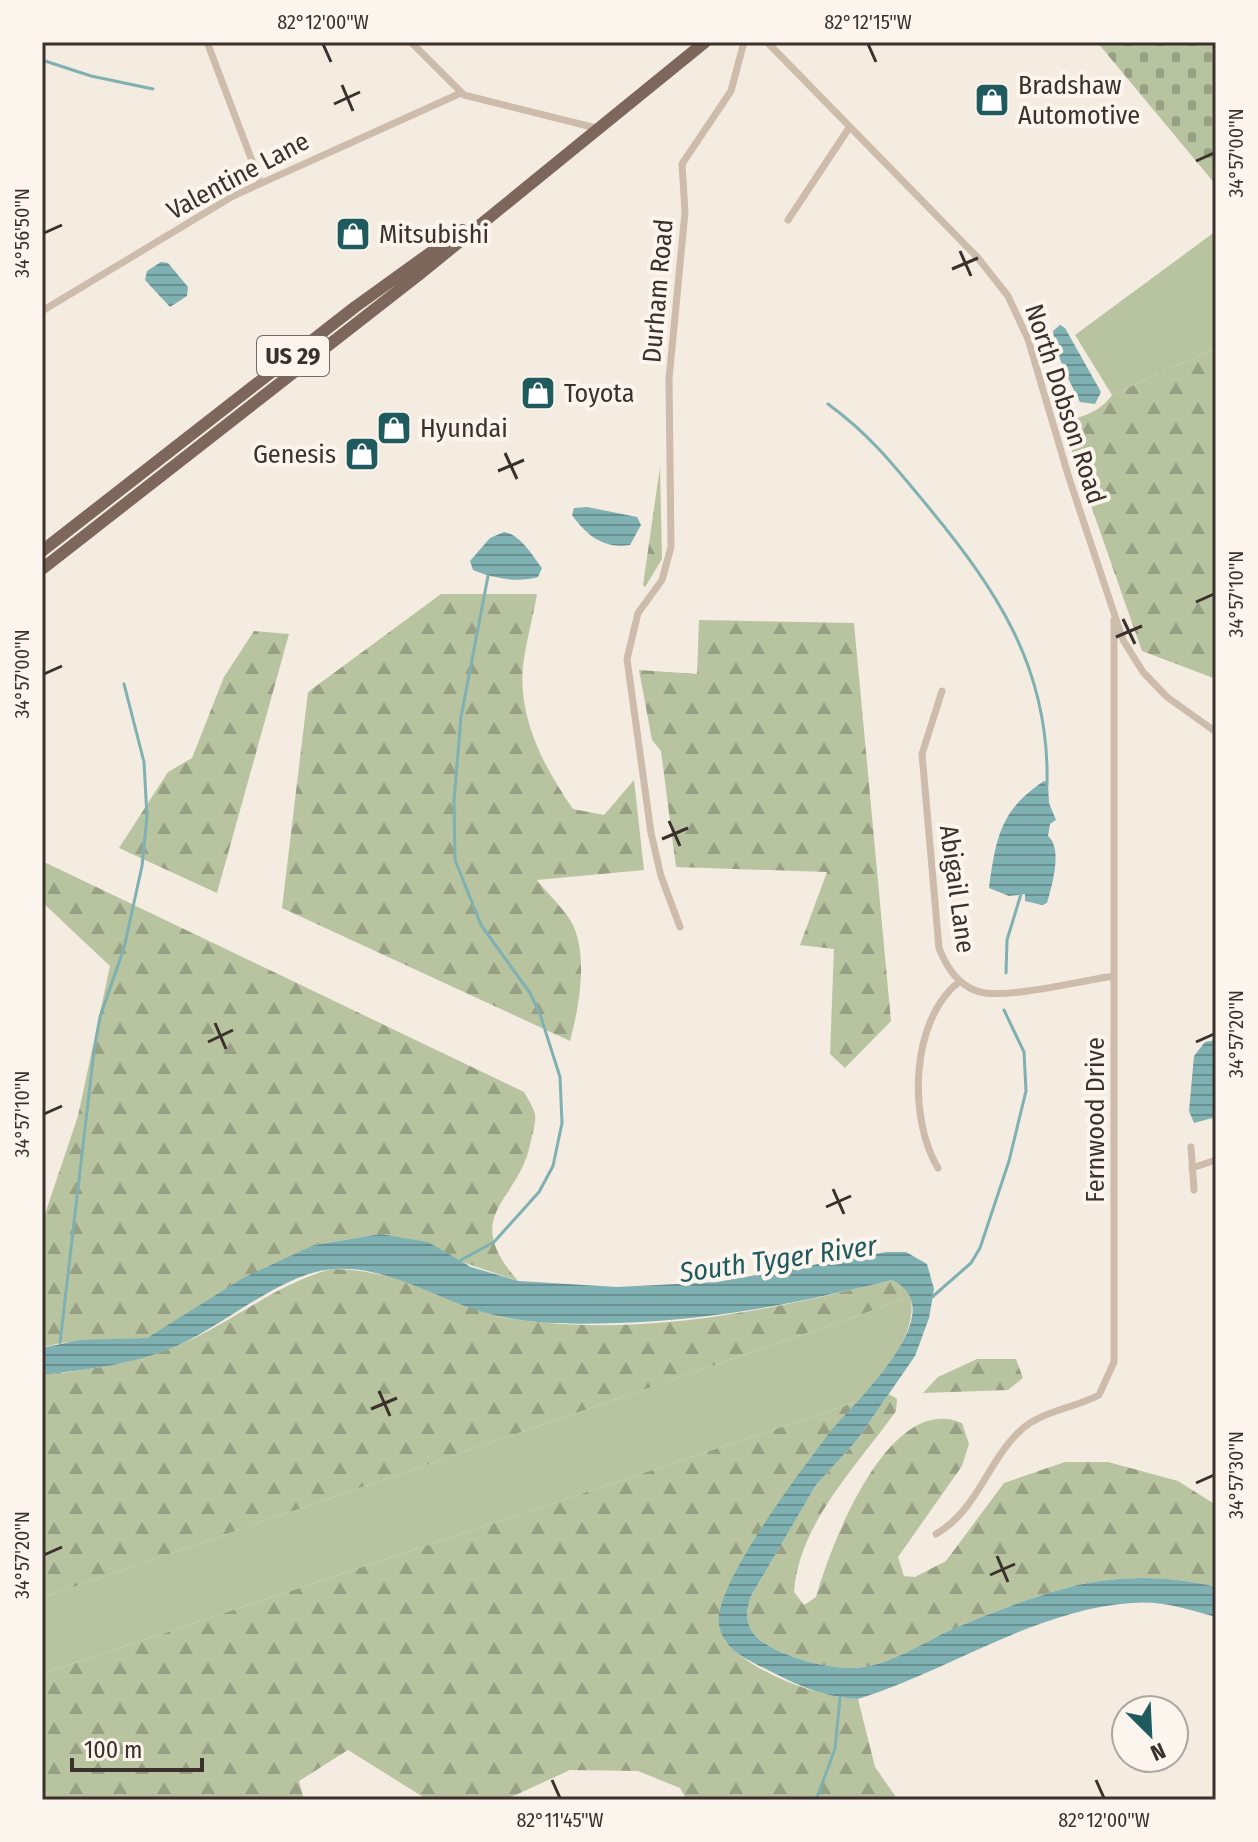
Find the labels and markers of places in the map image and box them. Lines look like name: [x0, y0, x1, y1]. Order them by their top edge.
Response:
place label: Bradshaw Automotive: [1018, 70, 1140, 131]
shop icon: Bradshaw Automotive: [973, 81, 1011, 119]
shop icon: Mitsubishi: [334, 215, 372, 253]
place label: Mitsubishi: [379, 219, 489, 250]
shop icon: Toyota: [519, 374, 557, 412]
place label: Toyota: [564, 378, 634, 409]
shop icon: Hyundai: [375, 409, 413, 447]
place label: Hyundai: [420, 413, 508, 444]
shop icon: Genesis: [343, 435, 381, 473]
place label: Genesis: [253, 439, 336, 470]

